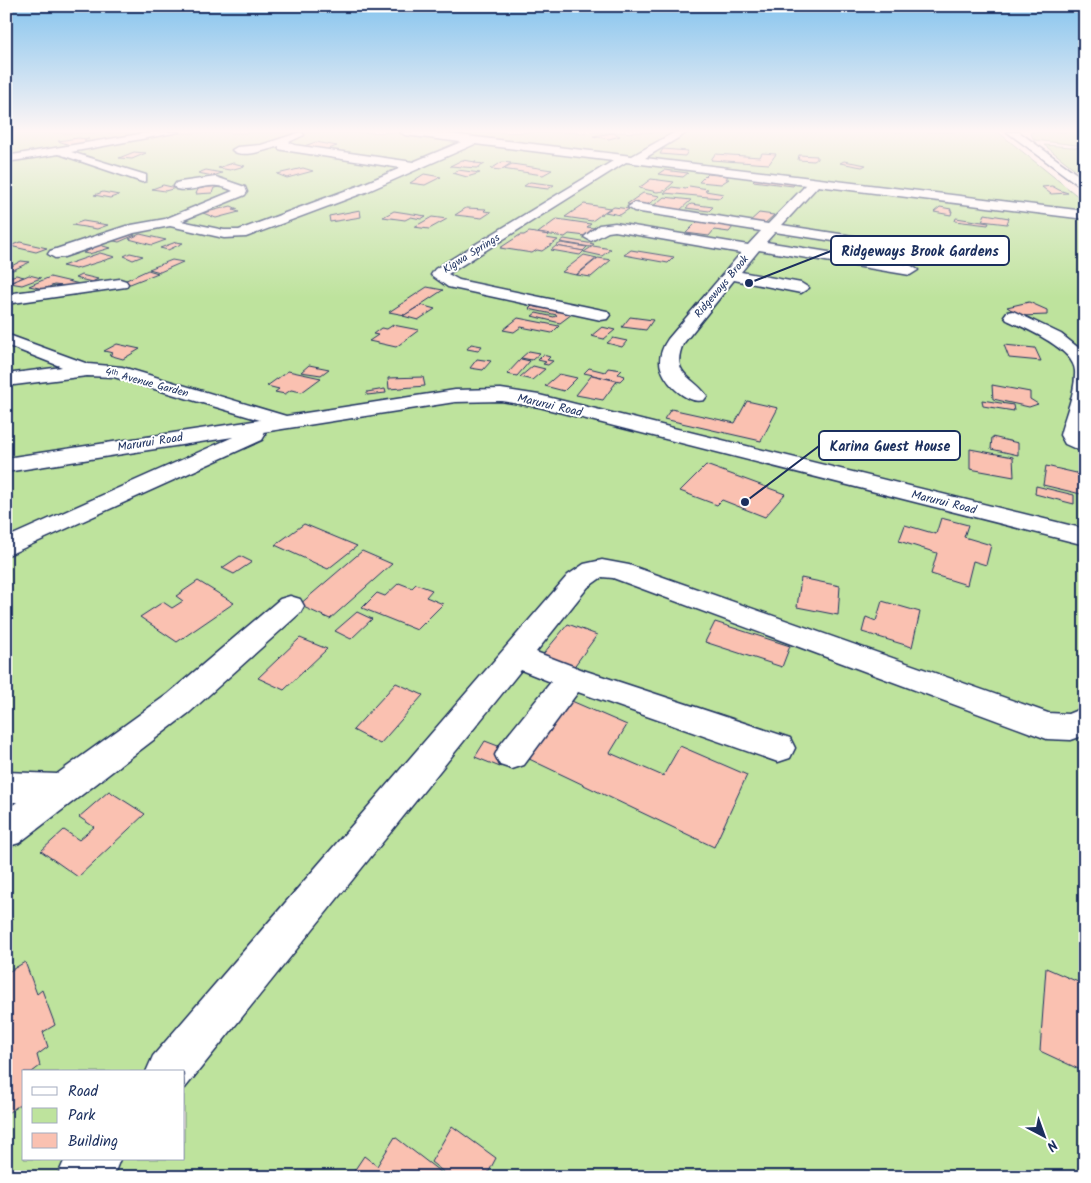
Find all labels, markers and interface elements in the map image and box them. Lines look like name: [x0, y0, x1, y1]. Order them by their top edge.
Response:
street label: Kigwa Springs: [439, 229, 504, 279]
callout: Ridgeways Brook Gardens: [831, 236, 1009, 265]
text: Ridgeways Brook Gardens: [841, 241, 999, 263]
street label: Ridgeways Brook: [690, 251, 754, 322]
street label: 4ᵗʰ Avenue Garden: [103, 363, 191, 403]
street label: Marurui Road: [515, 389, 585, 422]
street label: Marurui Road: [116, 428, 185, 457]
callout: Karina Guest House: [819, 431, 960, 460]
text: Karina Guest House: [830, 436, 950, 458]
street label: Marurui Road: [909, 485, 979, 520]
legend: [22, 1070, 185, 1160]
text: Road: [68, 1080, 99, 1104]
text: Park: [68, 1104, 96, 1128]
north arrow: [1018, 1110, 1068, 1160]
text: Building: [68, 1130, 118, 1154]
text: N: [1041, 1134, 1062, 1156]

